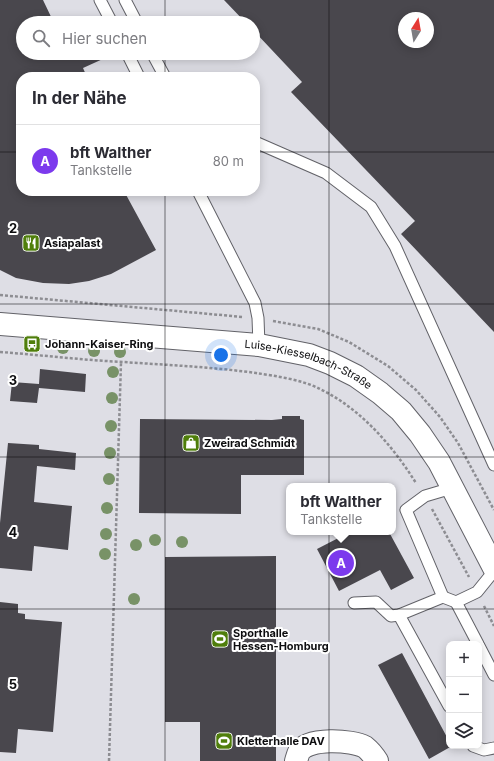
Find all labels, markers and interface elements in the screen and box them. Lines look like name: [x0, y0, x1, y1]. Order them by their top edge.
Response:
north arrow: [398, 12, 434, 48]
search box: [16, 16, 260, 60]
icon: search: [30, 27, 52, 49]
text: Hier suchen: [62, 29, 147, 48]
text: In der Nähe: [32, 88, 127, 108]
text: bft Walther: [70, 143, 151, 162]
text: A: [40, 153, 50, 169]
text: 80 m: [213, 153, 244, 169]
text: Tankstelle: [70, 162, 132, 178]
text: 2: [9, 220, 17, 236]
restaurant icon: Asiapalast: [21, 233, 41, 253]
place label: Asiapalast: [44, 236, 101, 250]
bus stop icon: Johann-Kaiser-Ring: [22, 334, 42, 354]
place label: Johann-Kaiser-Ring: [45, 337, 154, 351]
street label: Luise-Kiesselbach-Straße: [244, 337, 375, 392]
your location: [211, 345, 231, 365]
text: 3: [9, 372, 17, 388]
shop icon: Zweirad Schmidt: [181, 433, 201, 453]
place label: Zweirad Schmidt: [204, 436, 295, 450]
popup: [286, 483, 396, 535]
text: bft Walther: [300, 492, 382, 511]
text: Tankstelle: [300, 511, 362, 527]
text: 4: [9, 524, 18, 540]
pin: A: [328, 548, 354, 578]
place label: Sporthalle Hessen-Homburg: [233, 626, 329, 653]
sports icon: Sporthalle Hessen-Homburg: [210, 629, 230, 649]
map controls: [446, 641, 482, 749]
button: +: [446, 641, 482, 677]
text: 5: [9, 676, 17, 692]
button: −: [446, 677, 482, 713]
button: layers: [446, 713, 482, 749]
sports icon: Kletterhalle DAV: [214, 731, 234, 751]
place label: Kletterhalle DAV: [237, 734, 325, 748]

